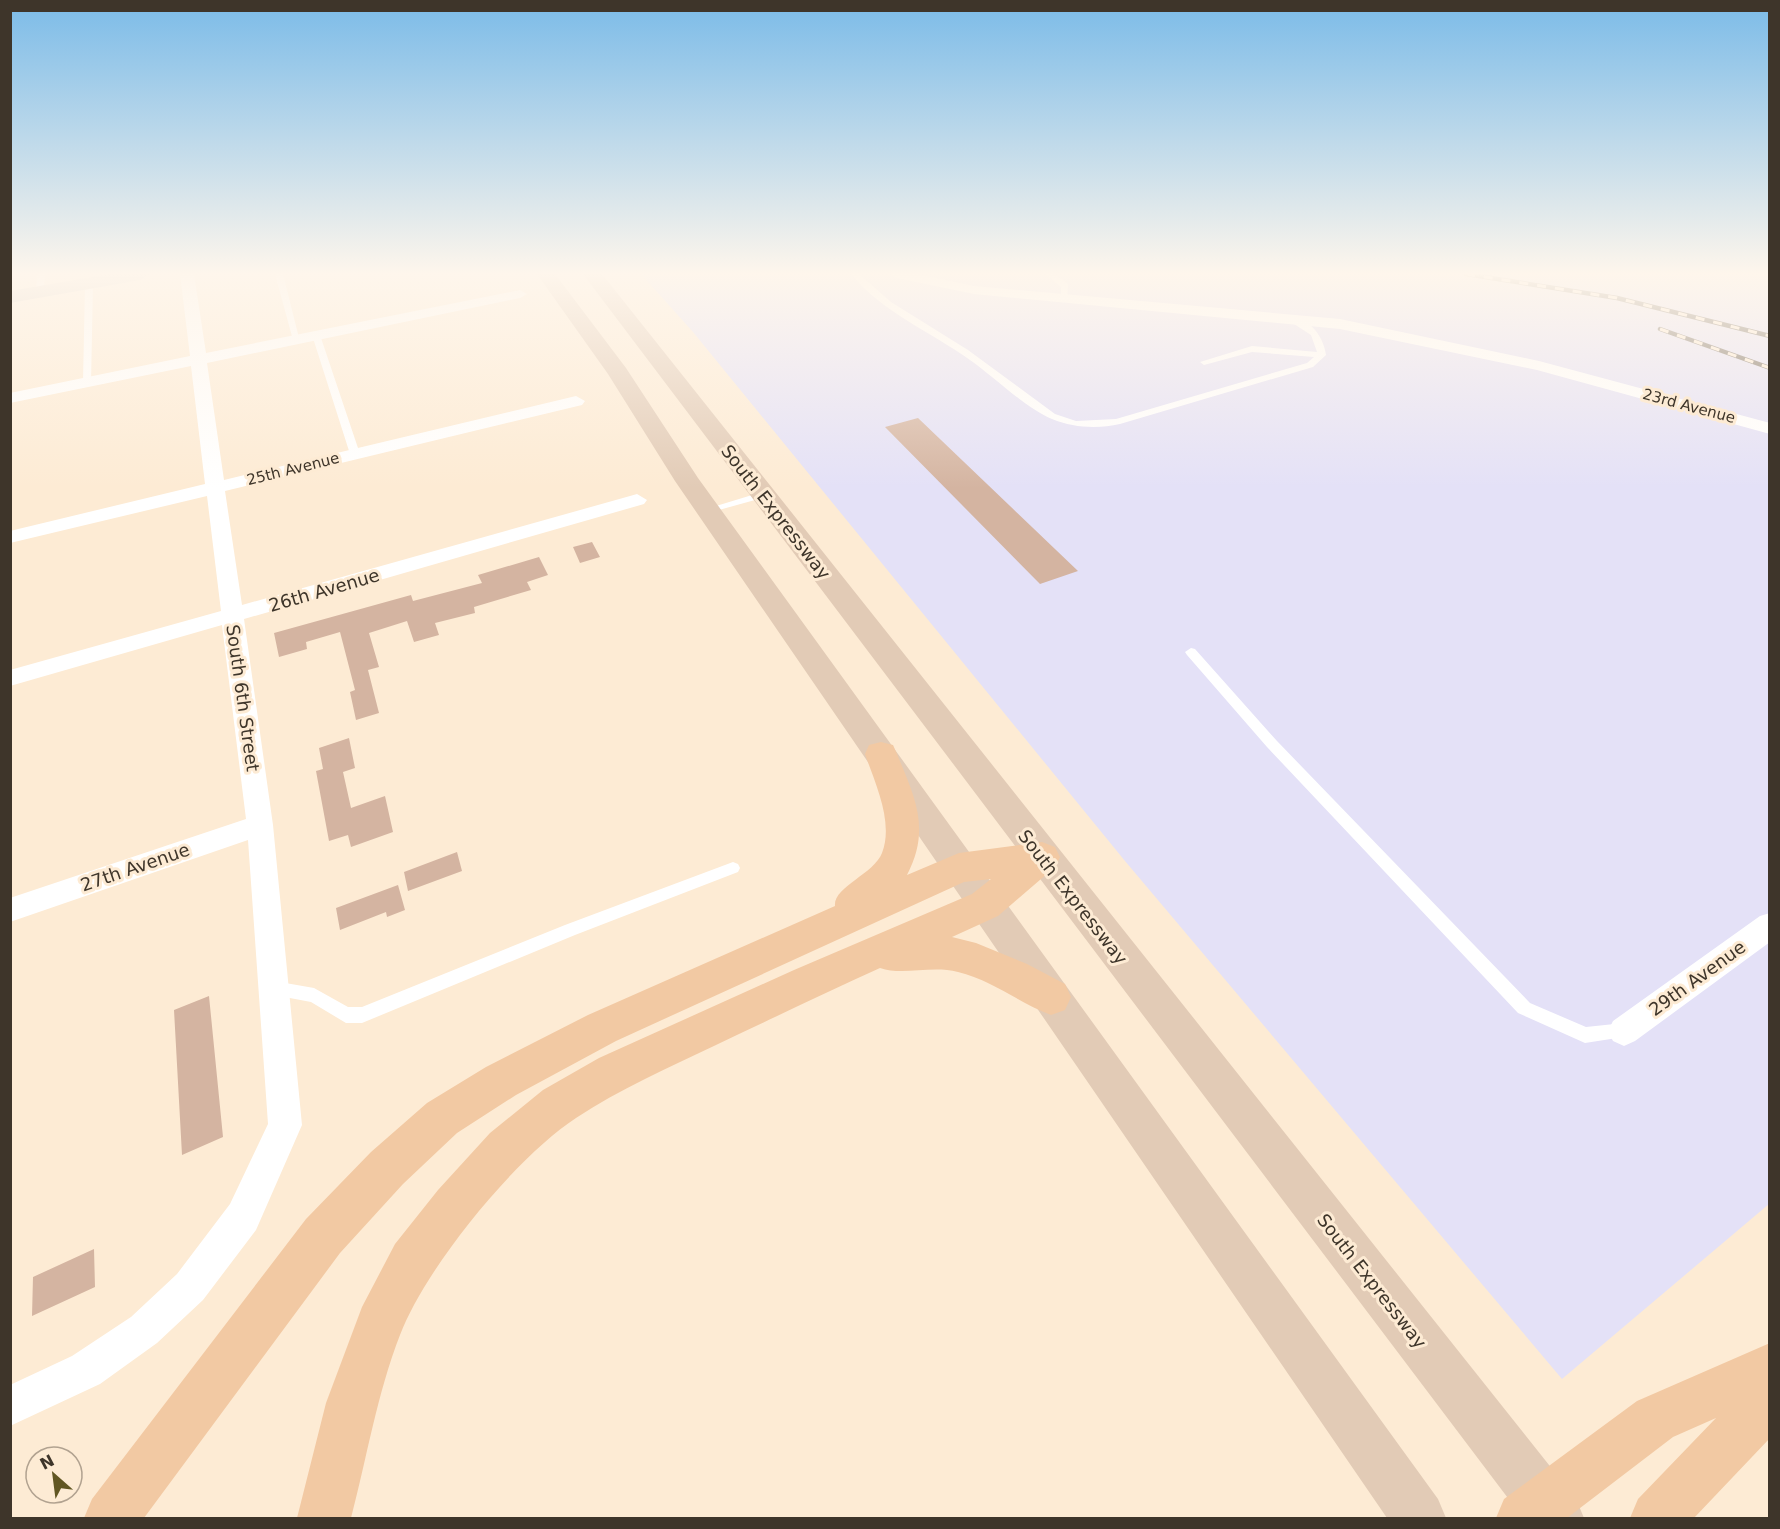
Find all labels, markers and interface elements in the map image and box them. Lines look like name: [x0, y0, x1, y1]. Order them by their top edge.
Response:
street label: 23rd Avenue: [1641, 385, 1737, 427]
street label: South Expressway: [717, 441, 835, 584]
street label: 25th Avenue: [245, 449, 341, 489]
street label: 26th Avenue: [266, 564, 382, 616]
street label: South 6th Street: [222, 623, 264, 773]
street label: South Expressway: [1014, 826, 1132, 969]
street label: 27th Avenue: [78, 839, 192, 895]
street label: 29th Avenue: [1645, 936, 1749, 1020]
street label: South Expressway: [1313, 1210, 1431, 1353]
north arrow: [24, 1445, 84, 1505]
text: N: [37, 1451, 58, 1474]

